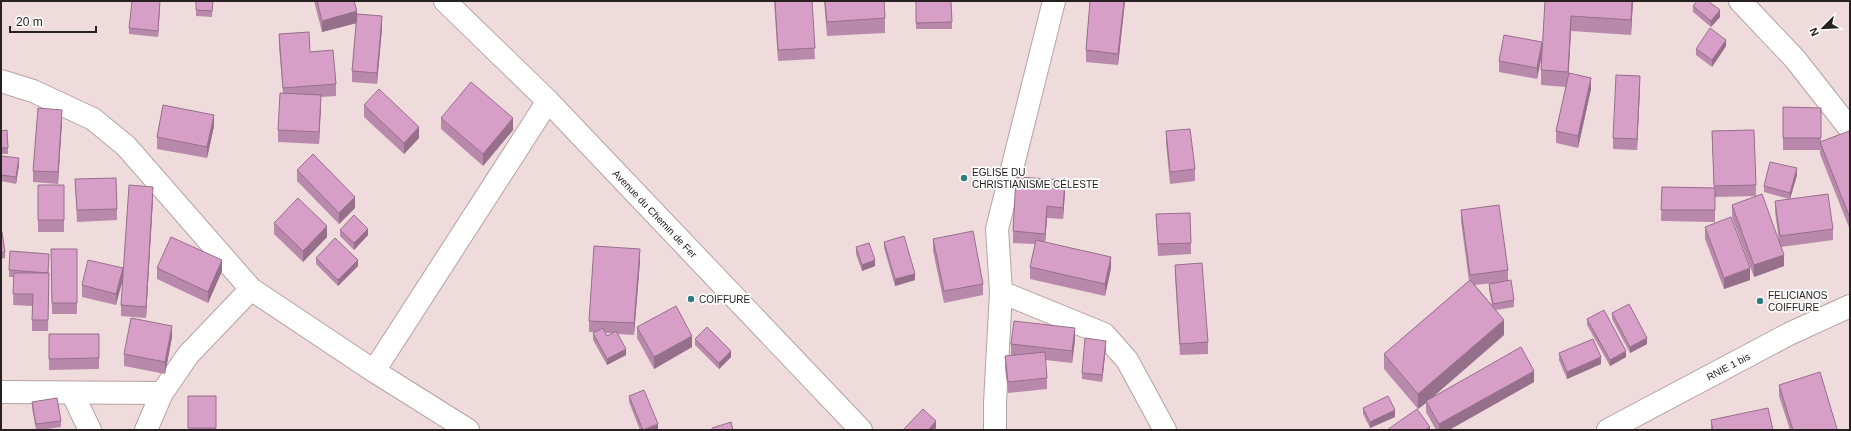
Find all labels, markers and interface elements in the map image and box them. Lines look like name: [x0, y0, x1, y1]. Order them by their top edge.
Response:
scale bar: [10, 8, 96, 34]
north arrow: [1803, 8, 1843, 48]
text: 20 m: [16, 15, 43, 29]
text: N: [1807, 26, 1821, 38]
place label: EGLISE DU CHRISTIANISME CÉLESTE: [972, 167, 1099, 190]
street label: Avenue du Chemin de Fer: [611, 168, 700, 260]
marker: EGLISE DU CHRISTIANISME CÉLESTE: [959, 173, 969, 183]
place label: FELICIANOS COIFFURE: [1768, 290, 1828, 313]
marker: COIFFURE: [686, 294, 696, 304]
place label: COIFFURE: [699, 294, 750, 305]
marker: FELICIANOS COIFFURE: [1755, 296, 1765, 306]
street label: RNIE 1 bis: [1704, 350, 1752, 382]

